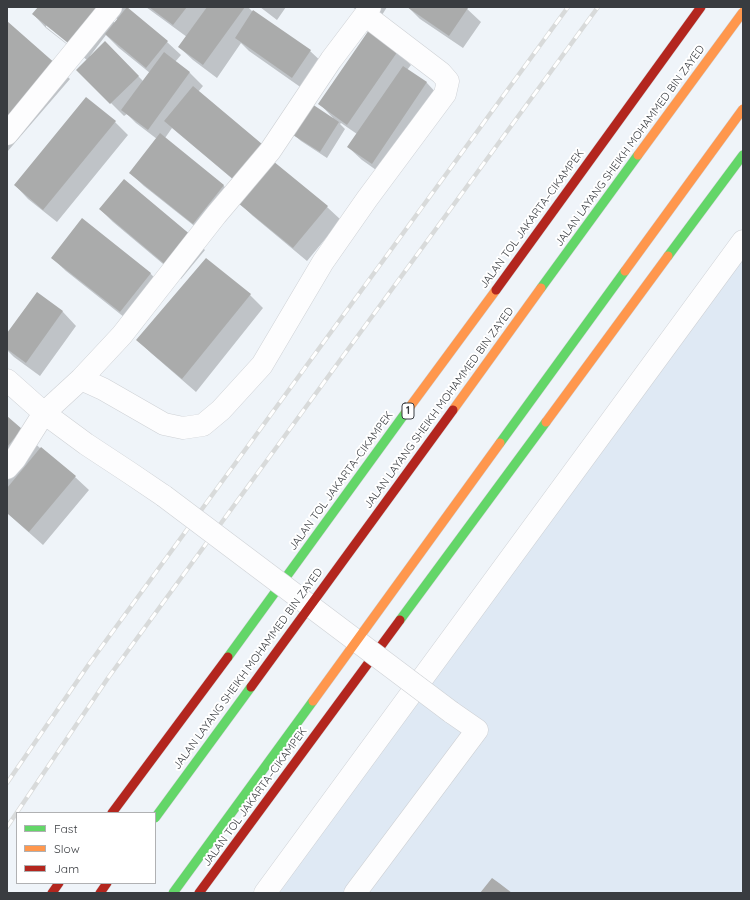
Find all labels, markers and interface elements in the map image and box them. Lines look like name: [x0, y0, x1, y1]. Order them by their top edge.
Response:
street label: JALAN LAYANG SHEIKH MOHAMMED BIN ZAYED: [553, 43, 707, 249]
street label: JALAN TOL JAKARTA–CIKAMPEK: [477, 147, 587, 291]
street label: JALAN LAYANG SHEIKH MOHAMMED BIN ZAYED: [362, 305, 516, 511]
road number: 1: [402, 403, 414, 419]
street label: JALAN TOL JAKARTA–CIKAMPEK: [286, 409, 396, 553]
street label: JALAN LAYANG SHEIKH MOHAMMED BIN ZAYED: [171, 566, 325, 772]
street label: JALAN TOL JAKARTA–CIKAMPEK: [200, 725, 310, 869]
legend: [16, 812, 156, 884]
text: Fast: [54, 821, 78, 836]
text: Slow: [54, 841, 80, 856]
text: Jam: [54, 861, 79, 876]

